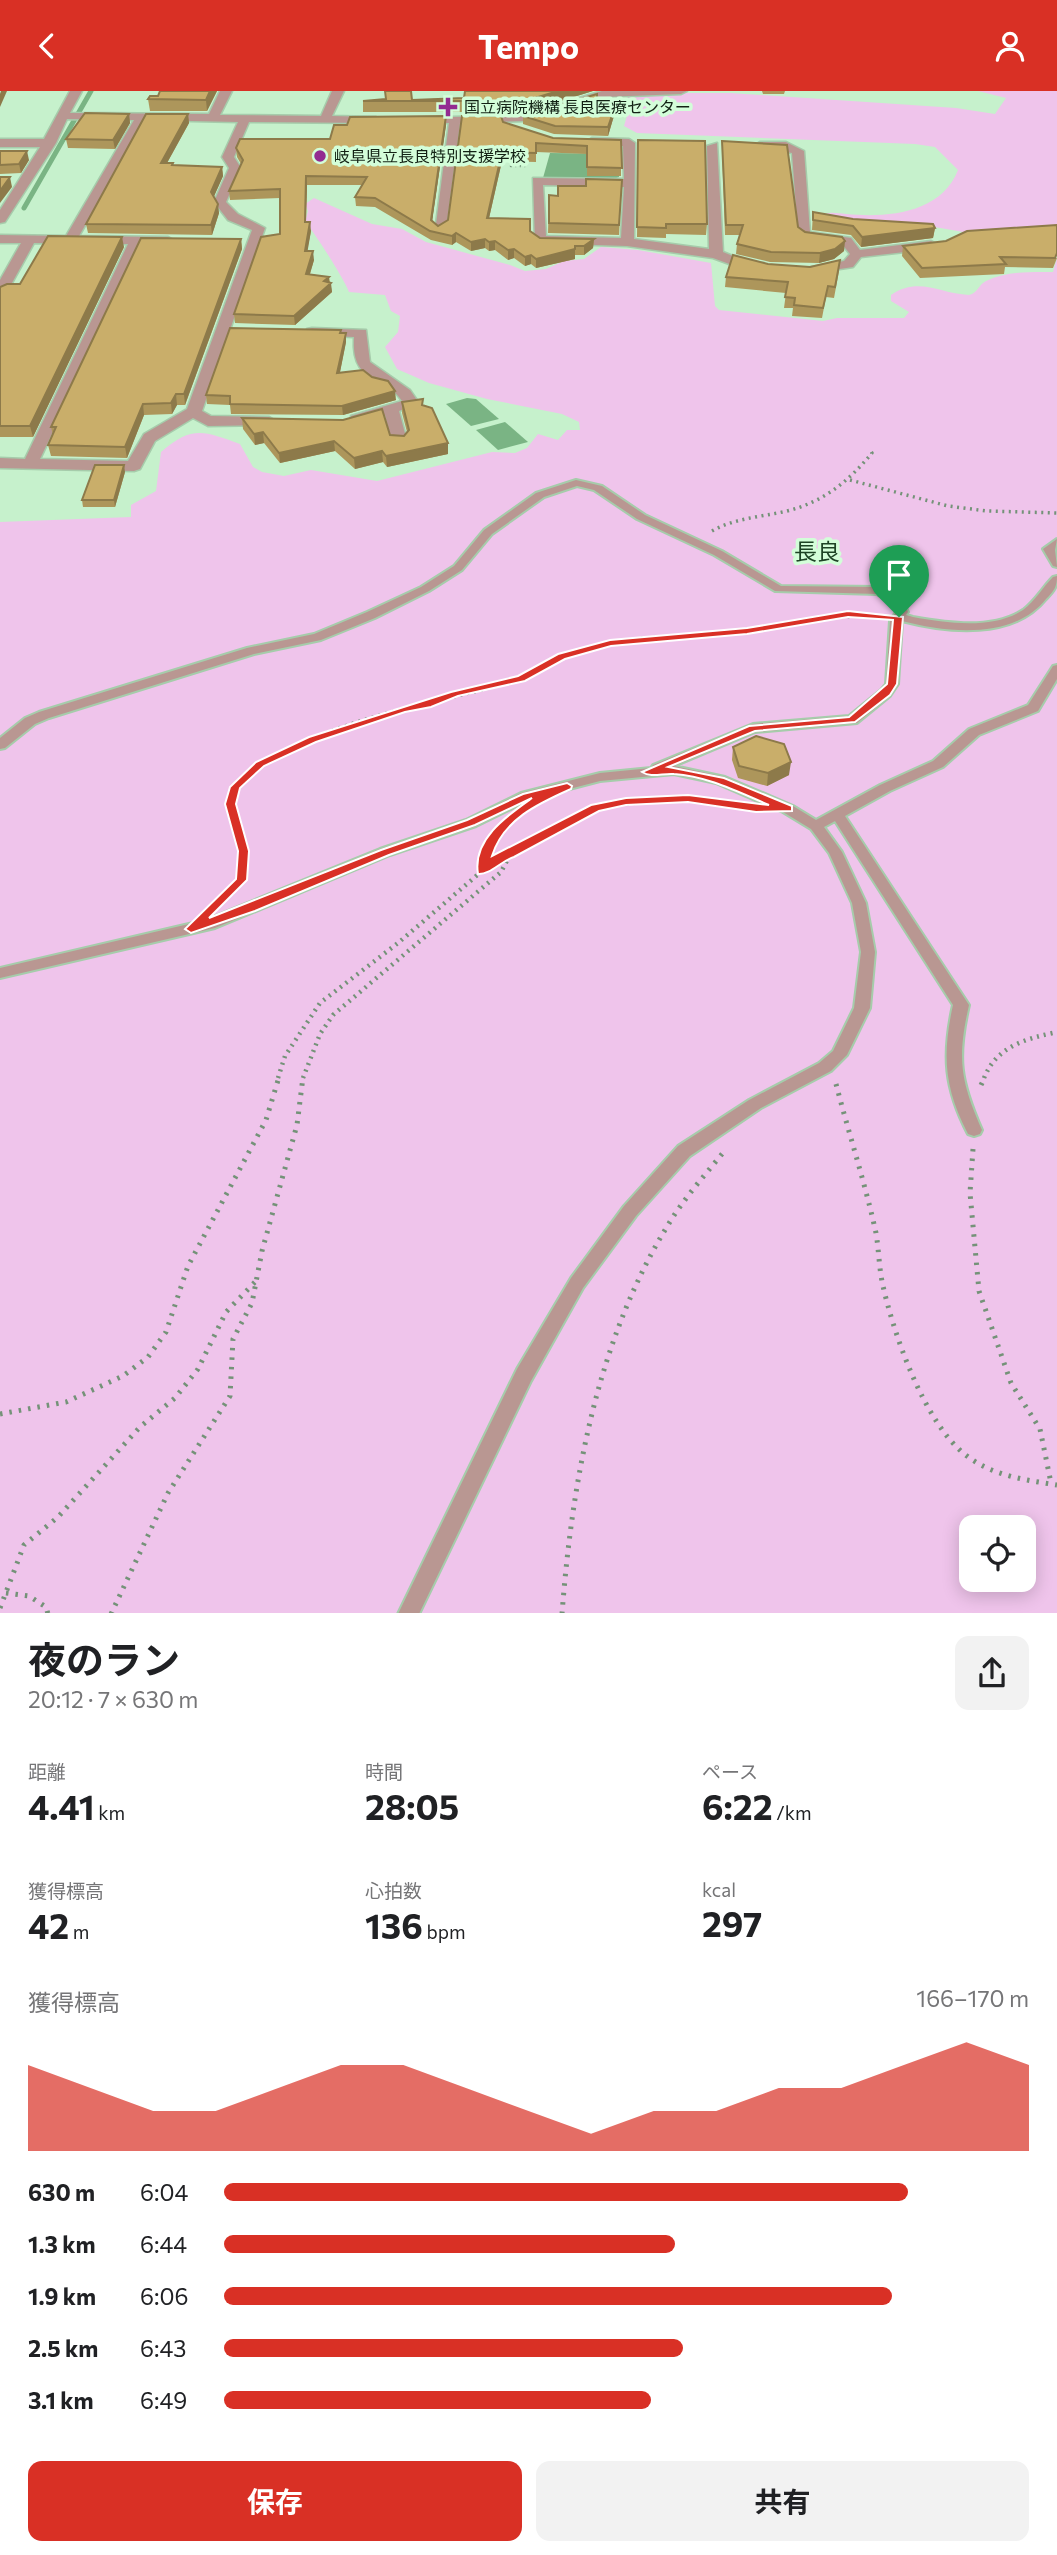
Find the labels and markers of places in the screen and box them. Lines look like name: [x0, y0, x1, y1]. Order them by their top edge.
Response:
marker: 国立病院機構 長良医療センター: [438, 97, 458, 117]
place label: 国立病院機構 長良医療センター: [464, 97, 691, 116]
place label: 岐阜県立長良特別支援学校: [334, 146, 526, 165]
marker: 岐阜県立長良特別支援学校: [312, 148, 328, 164]
pin: [869, 545, 929, 617]

